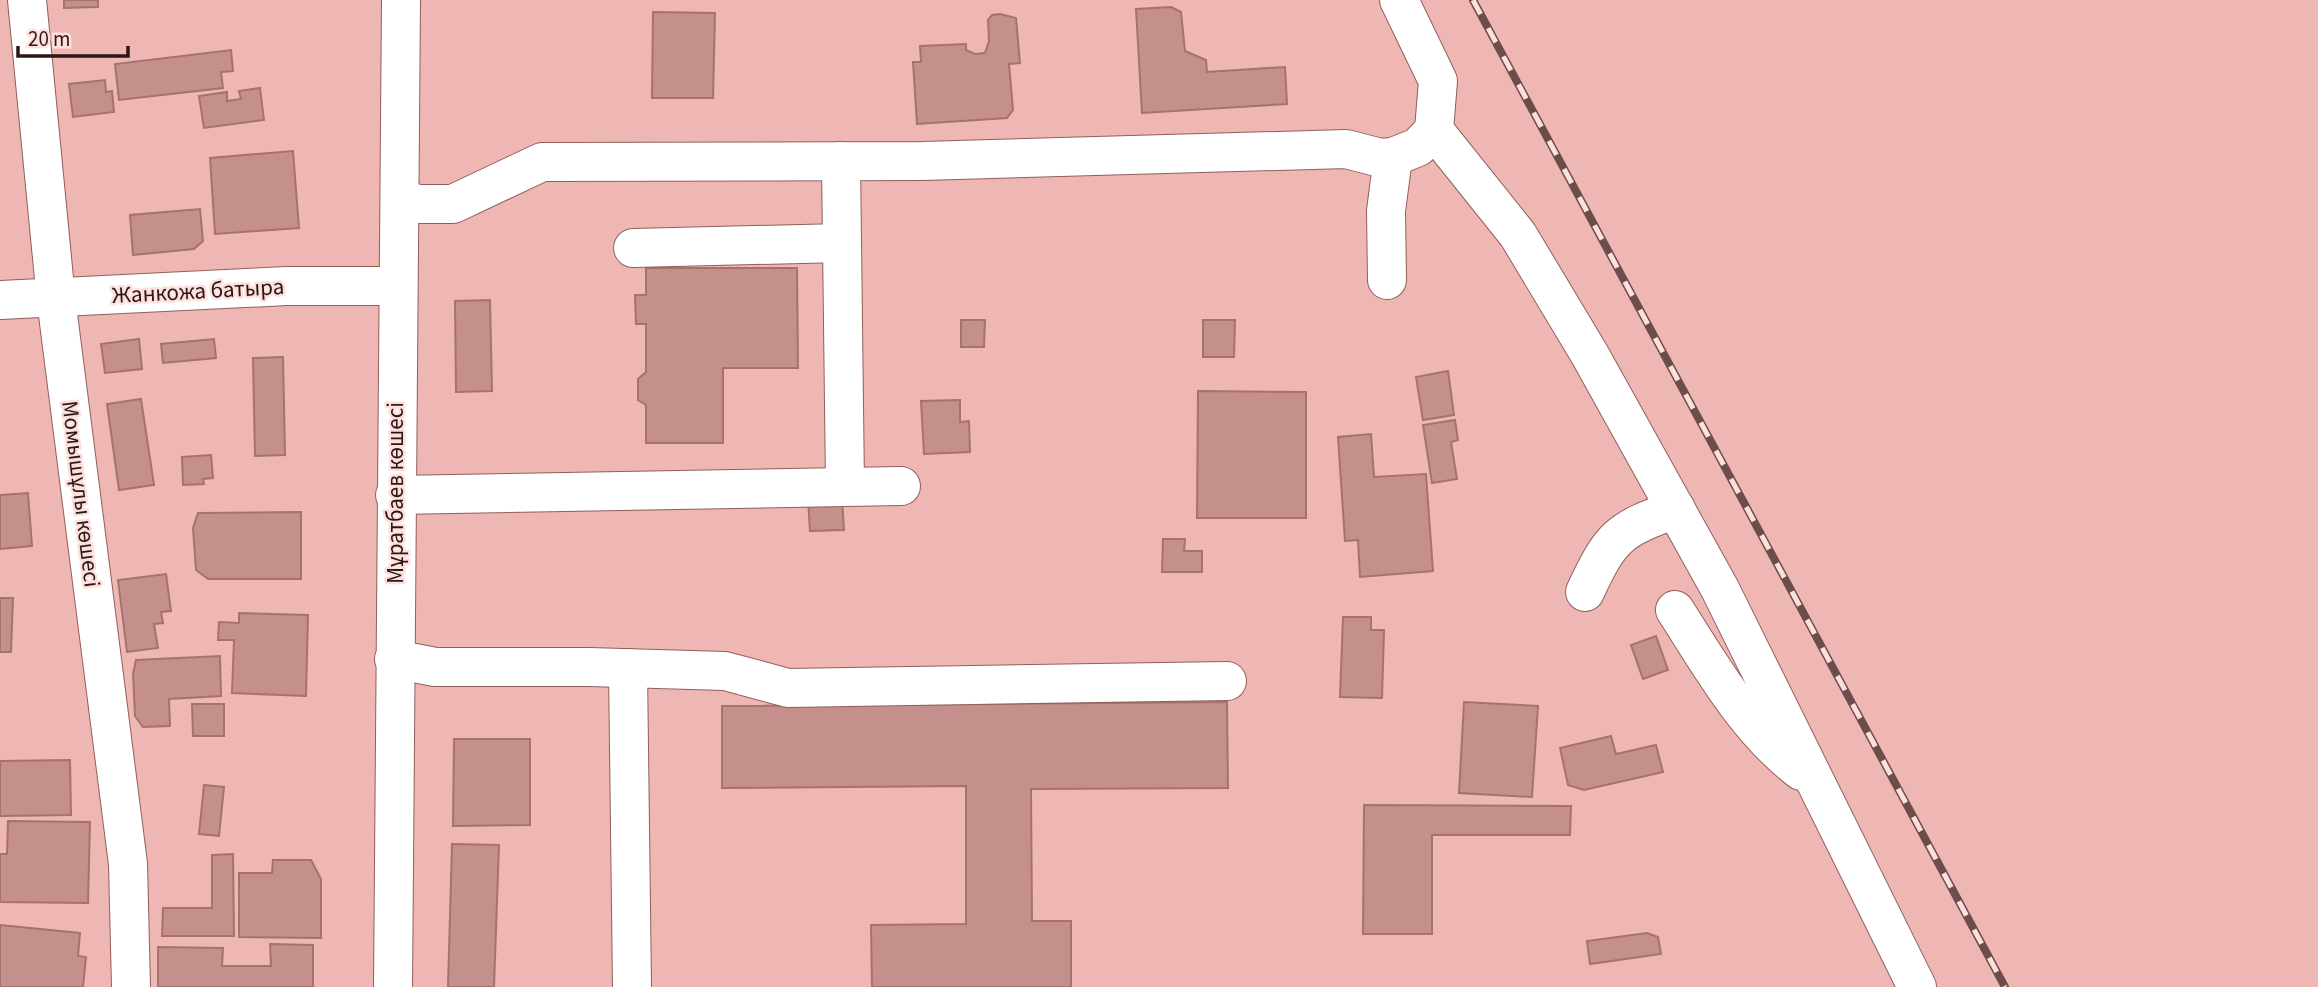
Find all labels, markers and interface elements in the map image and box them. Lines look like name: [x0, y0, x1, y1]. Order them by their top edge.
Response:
scale bar: [18, 14, 128, 58]
text: 20 m: [28, 24, 70, 54]
street label: Жанкожа батыра: [111, 270, 285, 312]
street label: Момышұлы көшесі: [53, 399, 109, 589]
street label: Мұратбаев көшесі: [379, 402, 412, 584]

